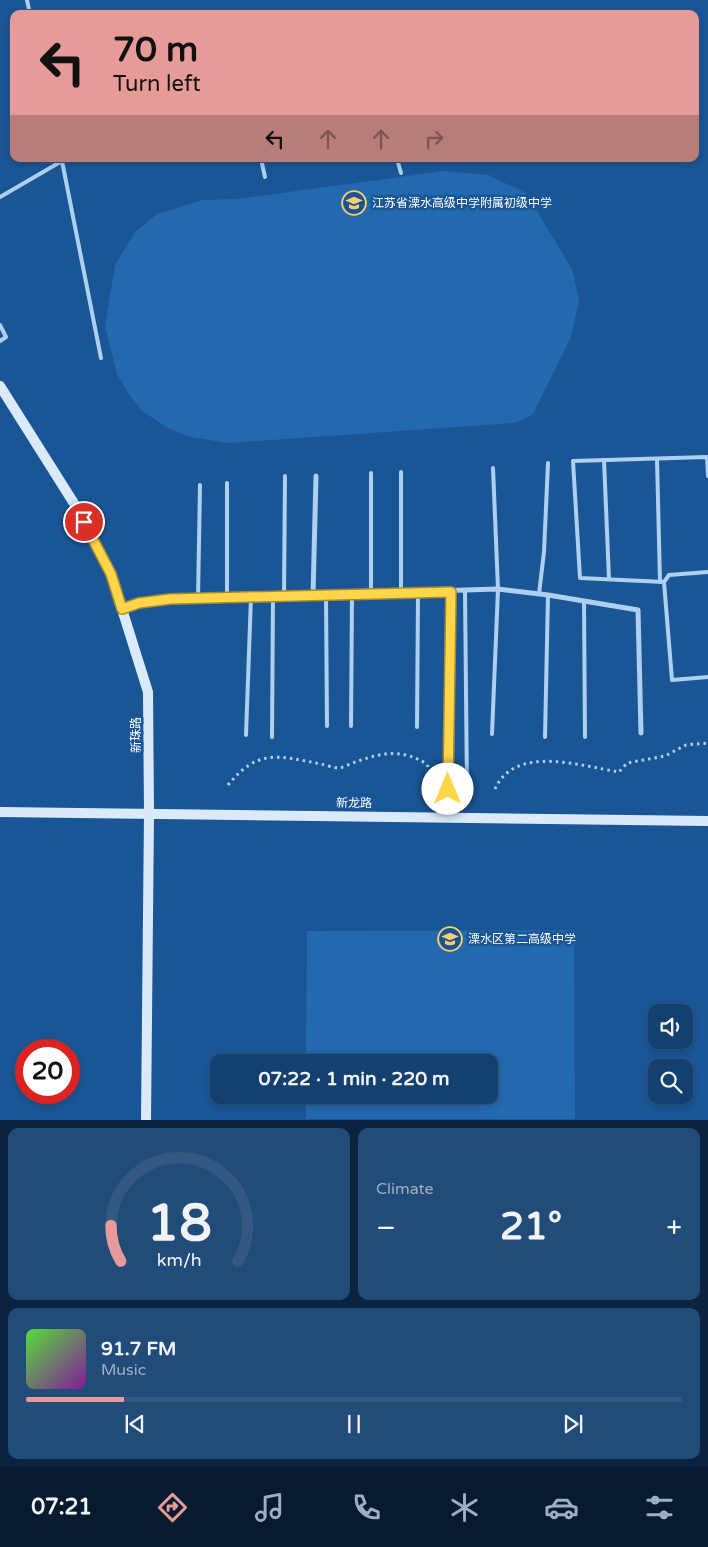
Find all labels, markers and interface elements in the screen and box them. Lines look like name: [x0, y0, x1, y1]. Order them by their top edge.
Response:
text: 70 m: [113, 29, 198, 71]
icon: left: [30, 30, 95, 95]
text: Turn left: [113, 71, 201, 97]
icon: left: [261, 125, 289, 153]
icon: ahead: [314, 125, 342, 153]
icon: ahead: [367, 125, 395, 153]
icon: right: [420, 125, 448, 153]
school or university icon: 江苏省溧水高级中学附属初级中学: [341, 190, 367, 216]
place label: 江苏省溧水高级中学附属初级中学: [372, 196, 552, 210]
pin: [63, 501, 105, 543]
icon: arrive: [70, 508, 98, 536]
street label: 新珠路: [129, 717, 143, 753]
position arrow: [421, 762, 473, 814]
street label: 新龙路: [336, 796, 372, 810]
school or university icon: 溧水区第二高级中学: [437, 926, 463, 952]
place label: 溧水区第二高级中学: [468, 932, 576, 946]
map controls: [648, 1004, 693, 1104]
button: sound: [648, 1004, 693, 1049]
speed limit sign: 20: [15, 1039, 80, 1104]
button: search: [648, 1059, 693, 1104]
text: 07:22 · 1 min · 220 m: [258, 1068, 450, 1090]
text: Climate: [376, 1179, 434, 1199]
text: 18: [146, 1192, 212, 1255]
text: 21°: [500, 1204, 562, 1250]
text: −: [376, 1211, 396, 1245]
text: +: [666, 1211, 682, 1245]
text: km/h: [157, 1250, 201, 1271]
text: 91.7 FM: [101, 1338, 176, 1360]
text: Music: [101, 1360, 146, 1380]
icon: previous: [121, 1410, 149, 1438]
icon: pause: [340, 1410, 368, 1438]
icon: next: [559, 1410, 587, 1438]
icon: directions: [155, 1490, 190, 1525]
icon: music: [252, 1490, 287, 1525]
icon: phone: [349, 1490, 384, 1525]
icon: climate: [447, 1490, 482, 1525]
icon: car: [544, 1490, 579, 1525]
icon: filters: [642, 1490, 677, 1525]
text: 07:21: [31, 1494, 92, 1520]

